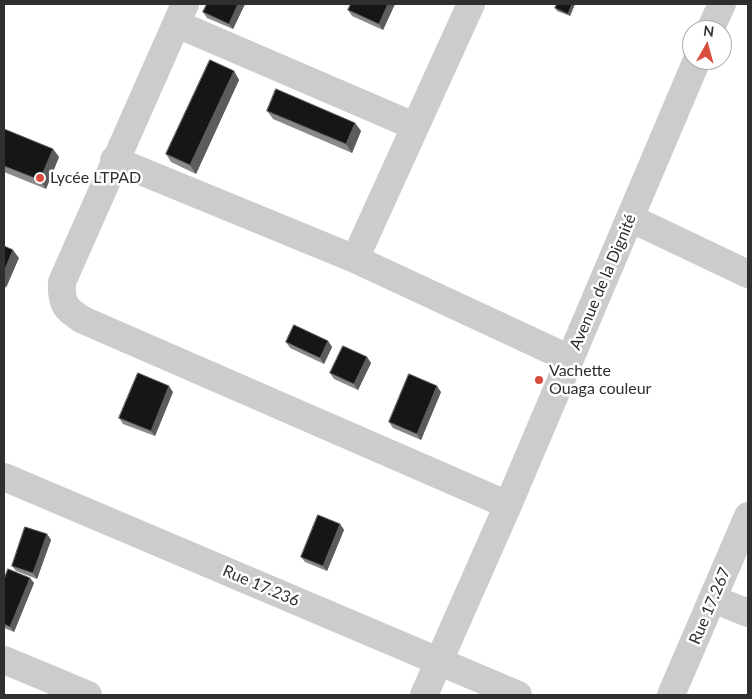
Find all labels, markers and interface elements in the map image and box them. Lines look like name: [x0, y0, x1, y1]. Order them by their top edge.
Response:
north arrow: [682, 20, 732, 70]
text: N: [702, 22, 715, 40]
place label: Lycée LTPAD: [50, 168, 141, 188]
marker: Lycée LTPAD: [34, 172, 46, 184]
street label: Avenue de la Dignité: [566, 211, 640, 353]
place label: Vachette Ouaga couleur: [549, 361, 651, 399]
marker: Vachette Ouaga couleur: [533, 374, 545, 386]
street label: Rue 17.236: [220, 561, 302, 611]
street label: Rue 17.267: [685, 565, 735, 647]

